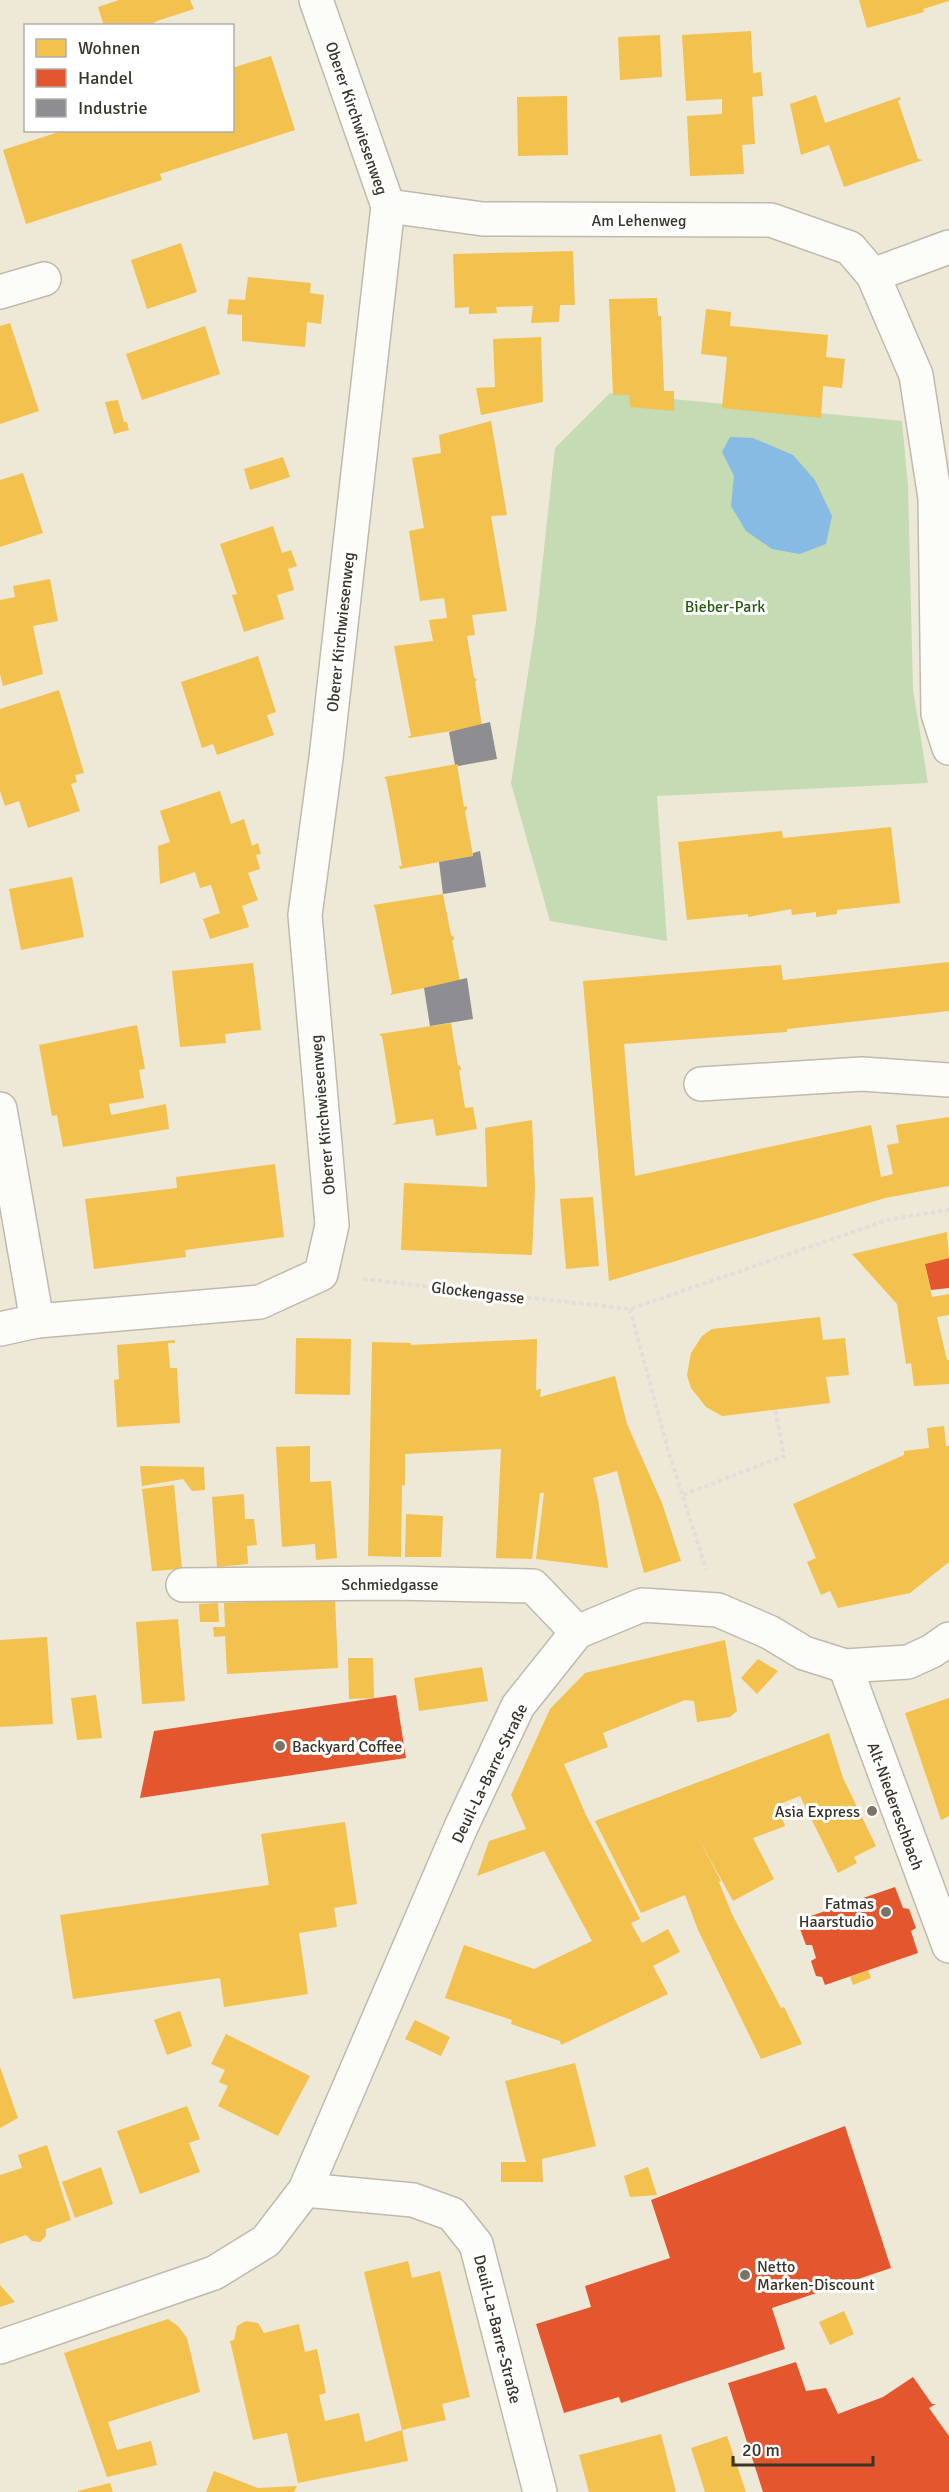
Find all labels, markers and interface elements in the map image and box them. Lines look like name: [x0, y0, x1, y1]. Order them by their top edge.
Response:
legend: [24, 24, 234, 132]
text: Wohnen: [78, 37, 140, 59]
street label: Oberer Kirchwiesenweg: [320, 39, 392, 198]
text: Handel: [78, 67, 133, 89]
text: Industrie: [78, 97, 148, 119]
street label: Am Lehenweg: [591, 211, 687, 231]
street label: Oberer Kirchwiesenweg: [323, 551, 359, 713]
park label: Bieber-Park: [685, 597, 765, 617]
street label: Oberer Kirchwiesenweg: [306, 1034, 340, 1196]
street label: Glockengasse: [430, 1277, 526, 1309]
street label: Schmiedgasse: [341, 1575, 439, 1595]
street label: Deuil-La-Barre-Straße: [447, 1700, 532, 1846]
place label: Backyard Coffee: [292, 1737, 402, 1757]
marker: Backyard Coffee: [273, 1739, 287, 1753]
street label: Alt-Niedereschbach: [863, 1740, 927, 1873]
place label: Asia Express: [775, 1802, 860, 1822]
marker: Asia Express: [865, 1804, 879, 1818]
place label: Fatmas Haarstudio: [799, 1894, 874, 1932]
marker: Fatmas Haarstudio: [879, 1905, 893, 1919]
street label: Deuil-La-Barre-Straße: [469, 2253, 525, 2406]
place label: Netto Marken-Discount: [757, 2257, 875, 2295]
marker: Netto Marken-Discount: [738, 2268, 752, 2282]
scale bar: [733, 2429, 872, 2467]
text: 20 m: [742, 2439, 780, 2461]

